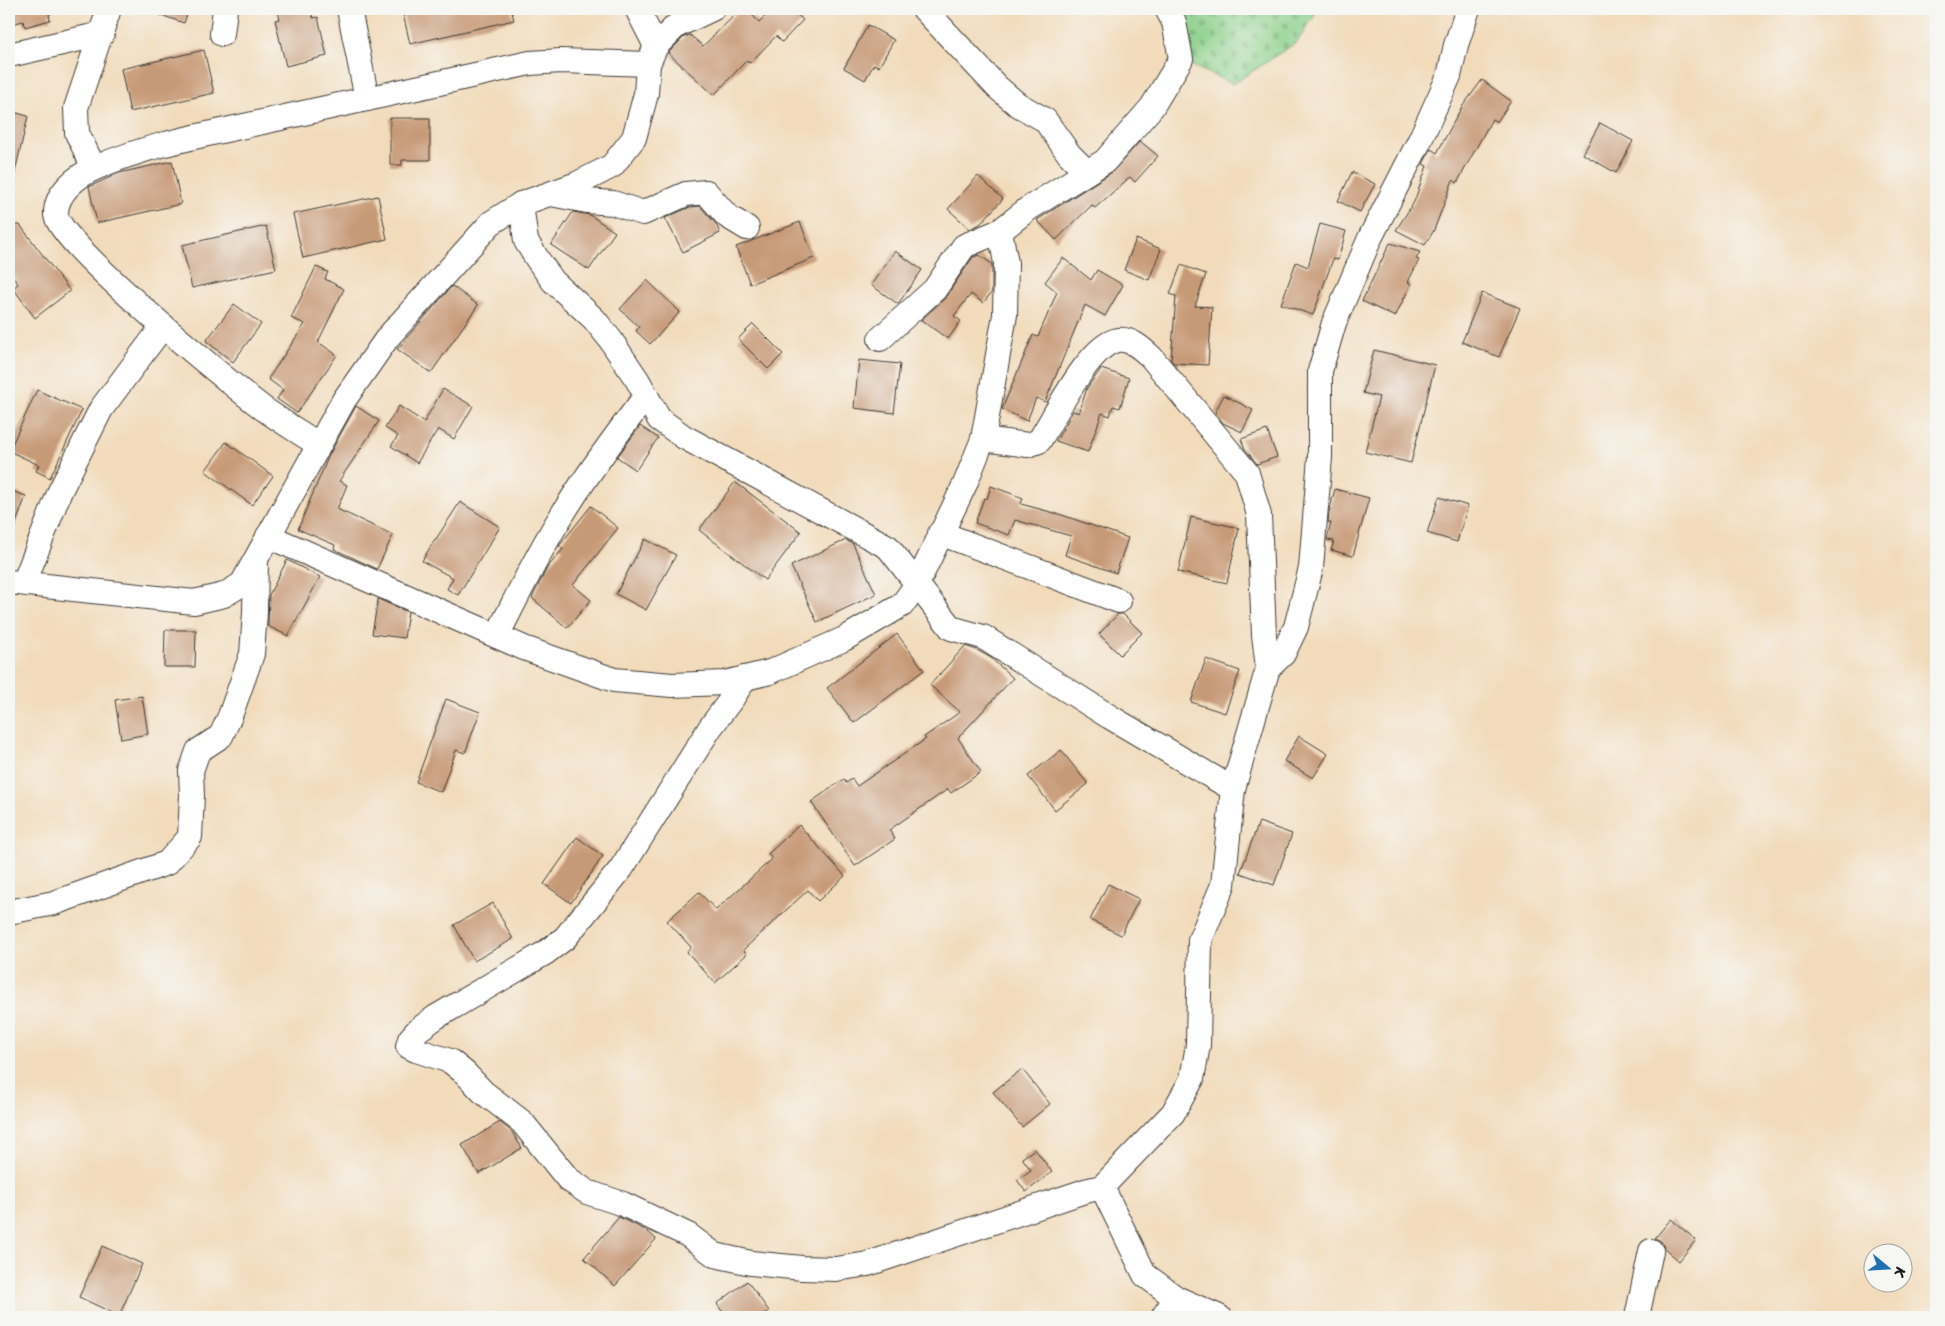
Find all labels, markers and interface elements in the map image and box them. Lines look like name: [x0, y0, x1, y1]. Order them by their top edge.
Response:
north arrow: [1862, 1244, 1912, 1294]
text: K: [1886, 1263, 1913, 1281]

